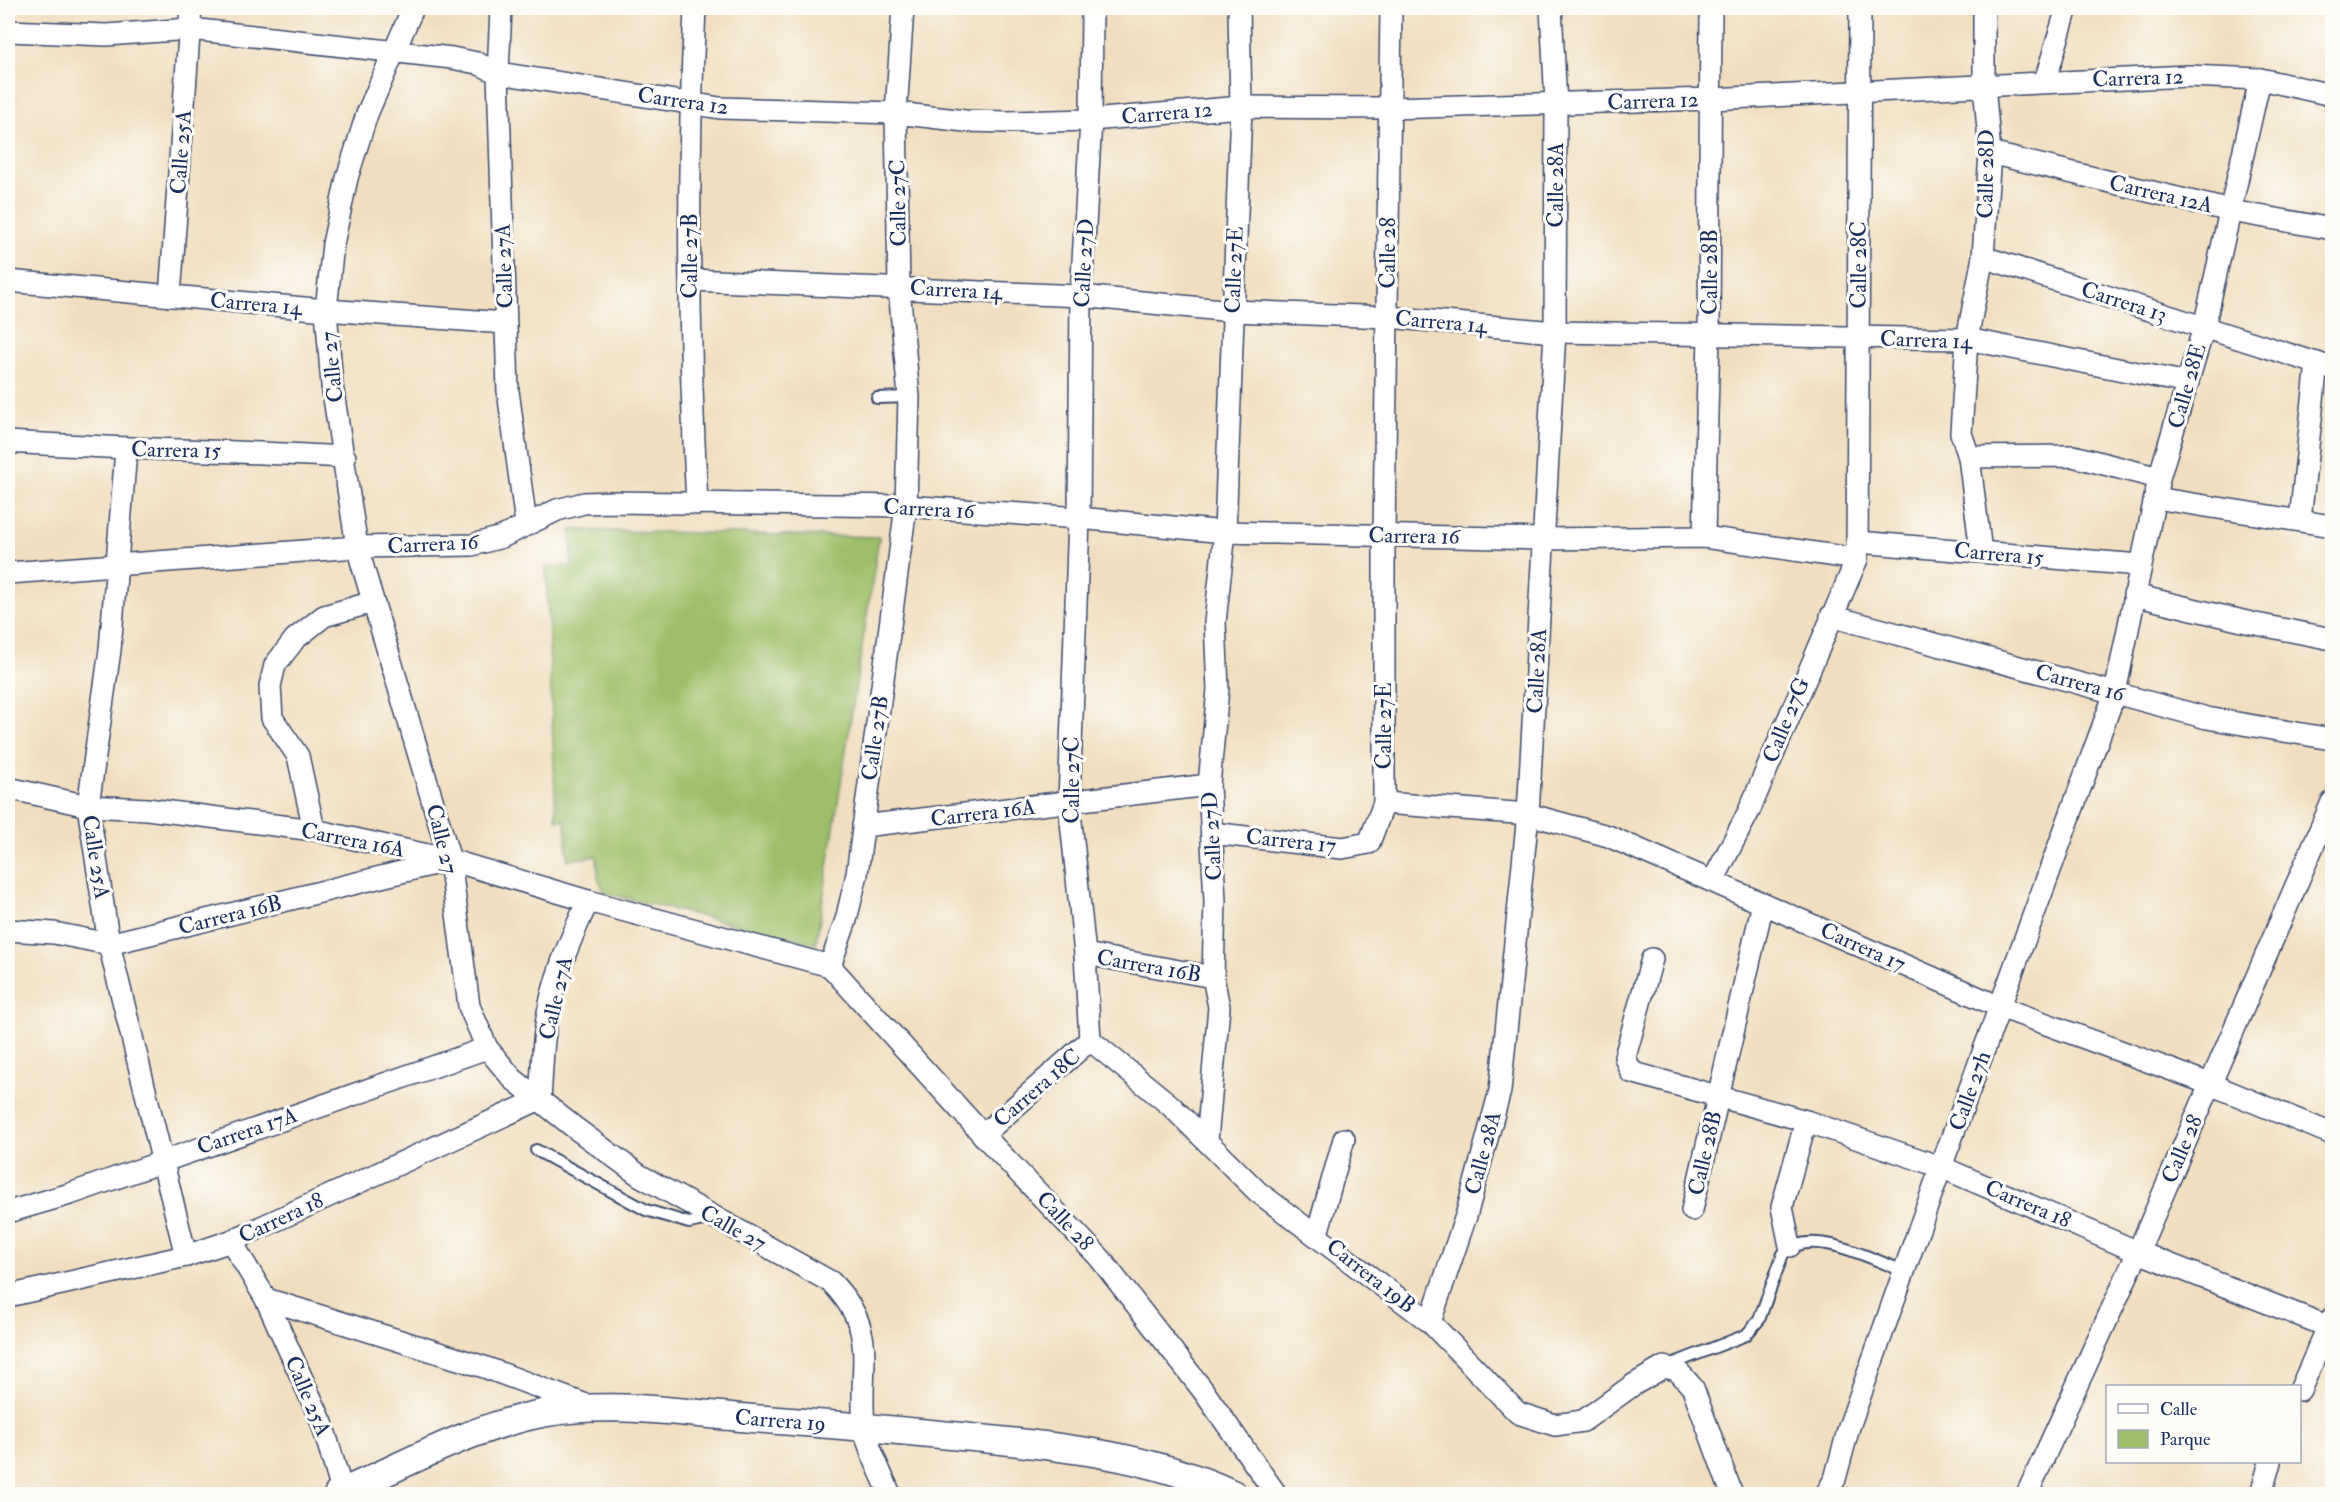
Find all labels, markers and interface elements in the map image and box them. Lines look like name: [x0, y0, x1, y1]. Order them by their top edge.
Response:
street label: Carrera 12: [2092, 62, 2184, 94]
street label: Carrera 12: [636, 81, 730, 121]
street label: Carrera 12: [1607, 85, 1699, 117]
street label: Carrera 12: [1120, 95, 1214, 131]
street label: Calle 25A: [164, 109, 198, 195]
street label: Calle 28D: [1971, 129, 2001, 219]
street label: Calle 28A: [1542, 142, 1570, 228]
street label: Calle 27C: [883, 159, 913, 247]
street label: Carrera 12A: [2106, 168, 2216, 220]
street label: Calle 27B: [676, 213, 704, 299]
street label: Calle 28: [1374, 217, 1402, 289]
street label: Calle 27D: [1068, 218, 1100, 308]
street label: Calle 28C: [1845, 221, 1873, 309]
street label: Calle 27A: [489, 223, 519, 309]
street label: Calle 27E: [1218, 226, 1250, 314]
street label: Calle 28B: [1696, 229, 1724, 315]
street label: Carrera 14: [909, 274, 1004, 306]
street label: Carrera 13: [2077, 275, 2171, 329]
street label: Carrera 14: [209, 286, 304, 322]
street label: Carrera 14: [1394, 304, 1489, 340]
street label: Carrera 14: [1879, 324, 1974, 356]
street label: Calle 27: [314, 330, 350, 404]
street label: Calle 28E: [2161, 340, 2213, 432]
street label: Carrera 15: [131, 435, 222, 465]
street label: Carrera 16: [883, 493, 977, 525]
street label: Carrera 16: [1368, 521, 1462, 551]
street label: Carrera 16: [387, 528, 481, 560]
street label: Carrera 15: [1953, 536, 2045, 572]
street label: Calle 28A: [1521, 628, 1553, 714]
street label: Carrera 16: [2032, 658, 2130, 709]
street label: Calle 27G: [1756, 673, 1816, 767]
street label: Calle 27E: [1370, 682, 1398, 770]
street label: Calle 27B: [855, 694, 895, 782]
street label: Calle 27C: [1058, 736, 1086, 824]
street label: Calle 27D: [1196, 791, 1228, 881]
street label: Carrera 16A: [929, 793, 1037, 833]
street label: Calle 27: [420, 801, 464, 877]
street label: Calle 25A: [76, 813, 116, 901]
street label: Carrera 16A: [299, 816, 407, 864]
street label: Carrera 17: [1245, 822, 1337, 860]
street label: Carrera 16B: [175, 889, 285, 941]
street label: Carrera 17: [1816, 916, 1910, 978]
street label: Carrera 16B: [1095, 943, 1203, 989]
street label: Calle 27A: [533, 953, 579, 1043]
street label: Carrera 18C: [988, 1042, 1086, 1134]
street label: Calle 27h: [1943, 1047, 1997, 1135]
street label: Carrera 17A: [193, 1101, 301, 1161]
street label: Calle 28A: [1458, 1108, 1508, 1198]
street label: Calle 28B: [1682, 1108, 1728, 1198]
street label: Calle 28: [2155, 1111, 2209, 1187]
street label: Carrera 18: [1981, 1173, 2075, 1235]
street label: Calle 28: [1030, 1185, 1100, 1257]
street label: Carrera 18: [234, 1186, 328, 1250]
street label: Calle 27: [695, 1198, 771, 1258]
street label: Carrera 19B: [1321, 1232, 1421, 1320]
street label: Calle 25A: [279, 1351, 337, 1441]
legend: [2106, 1385, 2301, 1463]
text: Calle: [2160, 1398, 2198, 1421]
street label: Carrera 19: [734, 1403, 827, 1438]
text: Parque: [2160, 1428, 2211, 1451]

